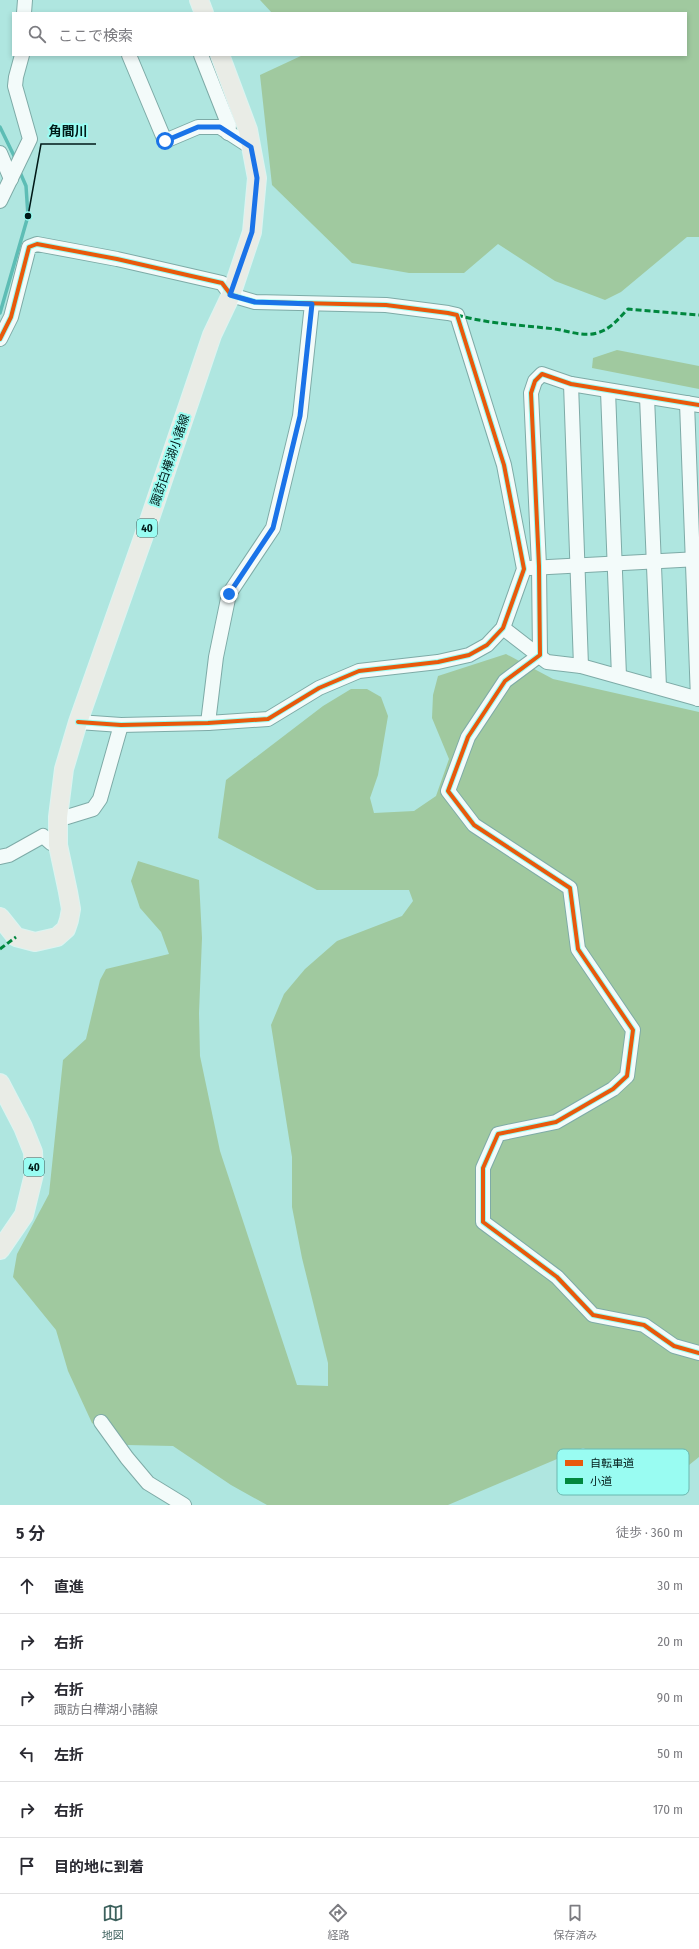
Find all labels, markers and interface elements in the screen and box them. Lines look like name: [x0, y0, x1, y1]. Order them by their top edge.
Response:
search box: [12, 12, 687, 56]
icon: search: [26, 23, 48, 45]
text: ここで検索: [58, 27, 133, 45]
callout: 角間川: [41, 119, 96, 144]
text: 角間川: [48, 124, 88, 139]
route start: [156, 132, 174, 150]
street label: 諏訪白樺湖小諸線: [148, 412, 192, 508]
road number: 40: [137, 519, 157, 537]
route end: [220, 585, 238, 603]
road number: 40: [24, 1158, 44, 1176]
legend: [557, 1449, 689, 1495]
text: 自転車道: [590, 1457, 634, 1470]
text: 小道: [590, 1475, 612, 1488]
text: 5 分: [16, 1523, 45, 1544]
text: 徒歩 · 360 m: [616, 1525, 683, 1540]
icon: ahead: [16, 1575, 38, 1597]
text: 直進: [54, 1578, 84, 1596]
text: 30 m: [657, 1578, 683, 1593]
icon: right: [16, 1631, 38, 1653]
text: 右折: [54, 1634, 84, 1652]
text: 20 m: [657, 1634, 683, 1649]
text: 右折: [54, 1681, 84, 1699]
icon: right: [16, 1687, 38, 1709]
text: 90 m: [657, 1690, 683, 1705]
text: 諏訪白樺湖小諸線: [54, 1702, 158, 1717]
icon: left: [16, 1743, 38, 1765]
text: 左折: [54, 1746, 84, 1764]
text: 50 m: [657, 1746, 683, 1761]
icon: right: [16, 1799, 38, 1821]
text: 右折: [54, 1802, 84, 1820]
text: 170 m: [653, 1802, 683, 1817]
icon: arrive: [16, 1855, 38, 1877]
text: 目的地に到着: [54, 1858, 144, 1876]
tab: 地図: [102, 1902, 124, 1942]
tab: 経路: [327, 1902, 349, 1942]
tab: 保存済み: [553, 1902, 597, 1942]

